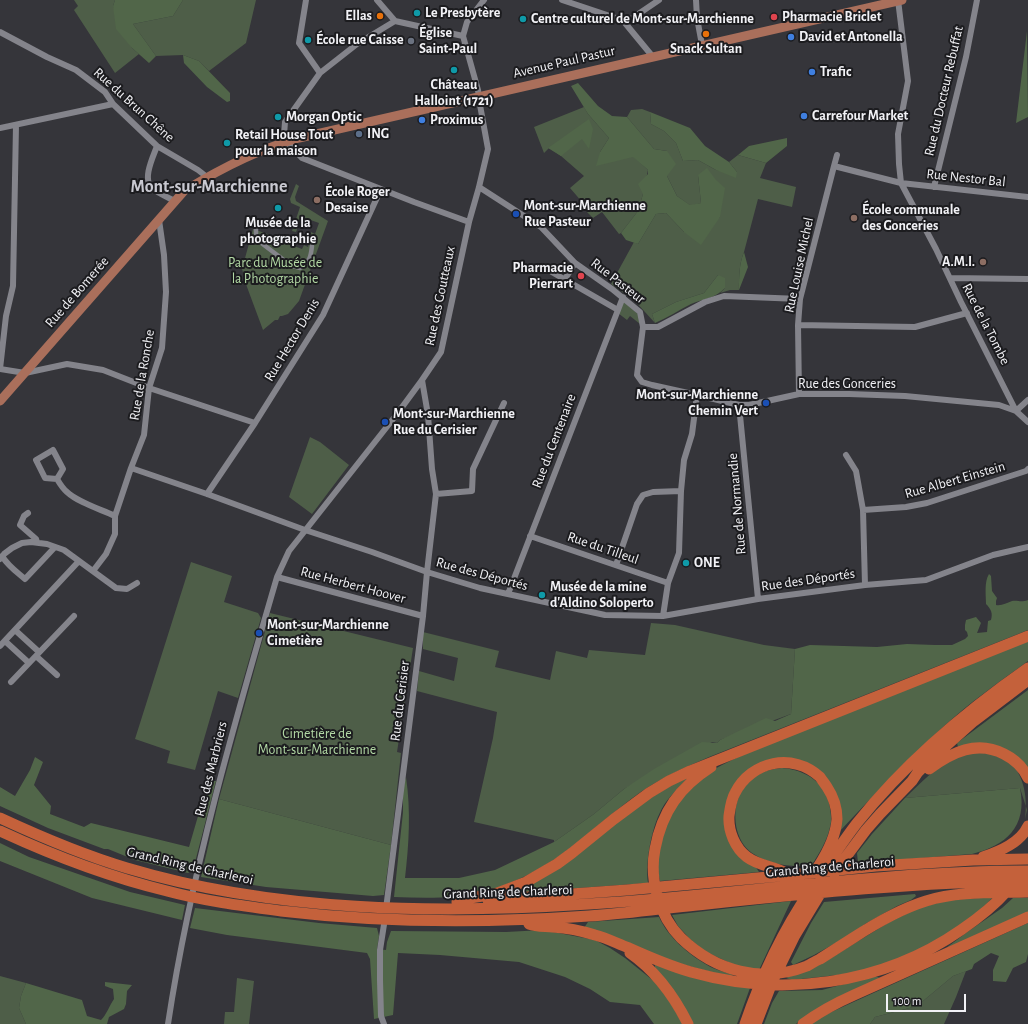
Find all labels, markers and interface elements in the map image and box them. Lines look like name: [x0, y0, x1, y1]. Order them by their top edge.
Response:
place label: Le Presbytère: [425, 5, 500, 21]
place label: Ellas: [345, 8, 372, 24]
marker: Le Presbytère: [412, 8, 422, 18]
place label: Pharmacie Briclet: [782, 9, 881, 25]
marker: Ellas: [375, 11, 385, 21]
place label: Centre culturel de Mont-sur-Marchienne: [531, 11, 754, 27]
marker: Pharmacie Briclet: [769, 12, 779, 22]
marker: Centre culturel de Mont-sur-Marchienne: [518, 14, 528, 24]
street label: Rue du Docteur Rebuffat: [921, 24, 967, 158]
place label: Église Saint-Paul: [419, 25, 477, 58]
marker: Snack Sultan: [701, 29, 711, 39]
place label: David et Antonella: [799, 29, 903, 45]
place label: École rue Caisse: [316, 32, 404, 48]
marker: David et Antonella: [786, 32, 796, 42]
marker: École rue Caisse: [303, 35, 313, 45]
marker: Église Saint-Paul: [406, 36, 416, 46]
place label: Snack Sultan: [670, 41, 742, 57]
street label: Avenue Paul Pastur: [511, 42, 617, 82]
street label: Rue du Brun Chêne: [90, 64, 178, 146]
place label: Trafic: [820, 64, 851, 80]
marker: Château Halloint (1721): [449, 65, 459, 75]
marker: Trafic: [807, 67, 817, 77]
place label: Château Halloint (1721): [414, 77, 494, 110]
place label: Carrefour Market: [812, 108, 908, 124]
place label: Morgan Optic: [286, 109, 362, 125]
marker: Carrefour Market: [799, 111, 809, 121]
marker: Morgan Optic: [273, 112, 283, 122]
place label: Proximus: [430, 112, 483, 128]
marker: Proximus: [417, 115, 427, 125]
place label: ING: [367, 126, 389, 142]
place label: Retail House Tout pour la maison: [235, 127, 333, 160]
marker: ING: [354, 129, 364, 139]
marker: Retail House Tout pour la maison: [222, 138, 232, 148]
street label: Rue Nestor Bal: [926, 165, 1006, 191]
district label: Mont-sur-Marchienne: [131, 176, 287, 198]
place label: École Roger Desaise: [325, 184, 390, 216]
marker: École Roger Desaise: [312, 195, 322, 205]
place label: Mont-sur-Marchienne Rue Pasteur: [524, 198, 646, 230]
place label: École communale des Gonceries: [862, 202, 960, 234]
marker: Musée de la photographie: [273, 203, 283, 213]
marker: Mont-sur-Marchienne Rue Pasteur: [511, 209, 521, 219]
marker: École communale des Gonceries: [849, 213, 859, 223]
place label: Musée de la photographie: [240, 215, 316, 248]
street label: Rue Louise Michel: [781, 216, 817, 314]
street label: Rue des Goutteaux: [421, 245, 459, 347]
street label: Rue de Bomerée: [42, 253, 112, 331]
place label: A.M.I.: [942, 254, 975, 270]
park label: Parc du Musée de la Photographie: [228, 255, 322, 288]
street label: Rue Pasteur: [588, 255, 648, 307]
marker: A.M.I.: [978, 257, 988, 267]
place label: Pharmacie Pierrart: [513, 260, 573, 292]
marker: Pharmacie Pierrart: [576, 271, 586, 281]
street label: Rue de la Tombe: [958, 280, 1014, 368]
street label: Rue Hector Denis: [261, 296, 323, 384]
street label: Rue de la Ronche: [126, 328, 158, 422]
street label: Rue des Gonceries: [798, 376, 896, 392]
place label: Mont-sur-Marchienne Chemin Vert: [636, 387, 758, 420]
street label: Rue du Centenaire: [528, 392, 580, 490]
marker: Mont-sur-Marchienne Chemin Vert: [761, 398, 771, 408]
place label: Mont-sur-Marchienne Rue du Cerisier: [393, 406, 515, 438]
marker: Mont-sur-Marchienne Rue du Cerisier: [380, 417, 390, 427]
street label: Rue de Normandie: [724, 453, 750, 555]
street label: Rue Albert Einstein: [903, 458, 1007, 502]
street label: Rue du Tilleul: [565, 528, 641, 568]
street label: Rue des Déportés: [434, 554, 530, 594]
place label: ONE: [694, 555, 720, 571]
marker: ONE: [681, 558, 691, 568]
street label: Rue Herbert Hoover: [299, 563, 407, 607]
street label: Rue des Déportés: [760, 565, 856, 595]
place label: Musée de la mine d'Aldino Soloperto: [550, 579, 654, 612]
marker: Musée de la mine d'Aldino Soloperto: [537, 590, 547, 600]
place label: Mont-sur-Marchienne Cimetière: [267, 617, 389, 650]
marker: Mont-sur-Marchienne Cimetière: [254, 628, 264, 638]
street label: Rue du Cerisier: [387, 660, 413, 742]
street label: Rue des Marbriers: [191, 720, 231, 818]
park label: Cimetière de Mont-sur-Marchienne: [258, 726, 376, 758]
street label: Grand Ring de Charleroi: [125, 843, 255, 889]
street label: Grand Ring de Charleroi: [765, 853, 895, 881]
street label: Grand Ring de Charleroi: [443, 881, 573, 903]
scale bar: [888, 986, 968, 1012]
text: 100 m: [893, 995, 921, 1007]

